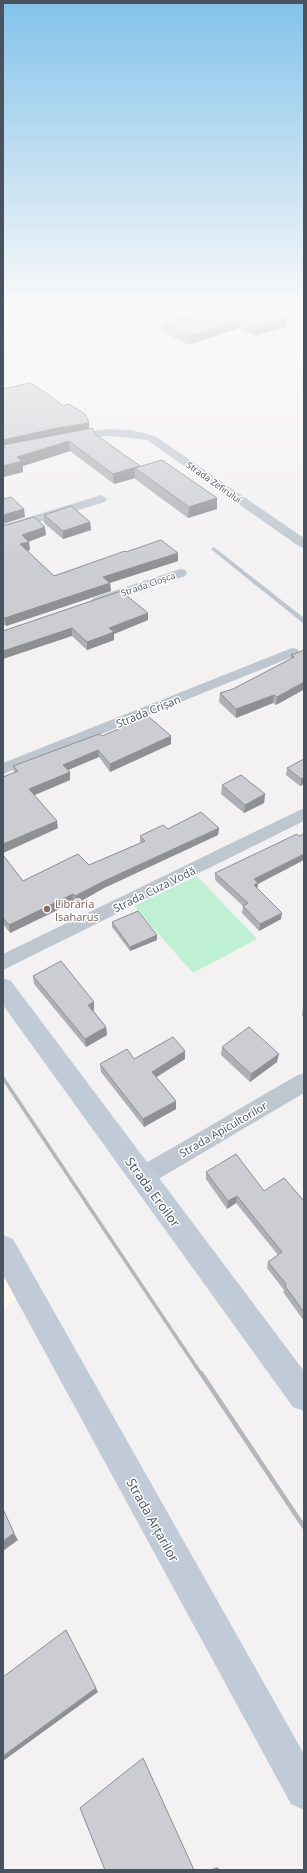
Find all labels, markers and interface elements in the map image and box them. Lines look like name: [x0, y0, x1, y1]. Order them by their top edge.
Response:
street label: Strada Zefirului: [184, 458, 244, 506]
street label: Strada Cloșca: [119, 569, 177, 599]
street label: Strada Crișan: [113, 691, 183, 731]
street label: Strada Cuza Vodă: [110, 863, 198, 915]
place label: Librăria Isaharus: [55, 896, 99, 924]
marker: Librăria Isaharus: [42, 904, 52, 914]
street label: Strada Apicultorilor: [176, 1097, 270, 1160]
street label: Strada Eroilor: [121, 1153, 185, 1231]
street label: Strada Arțarilor: [123, 1475, 184, 1566]

